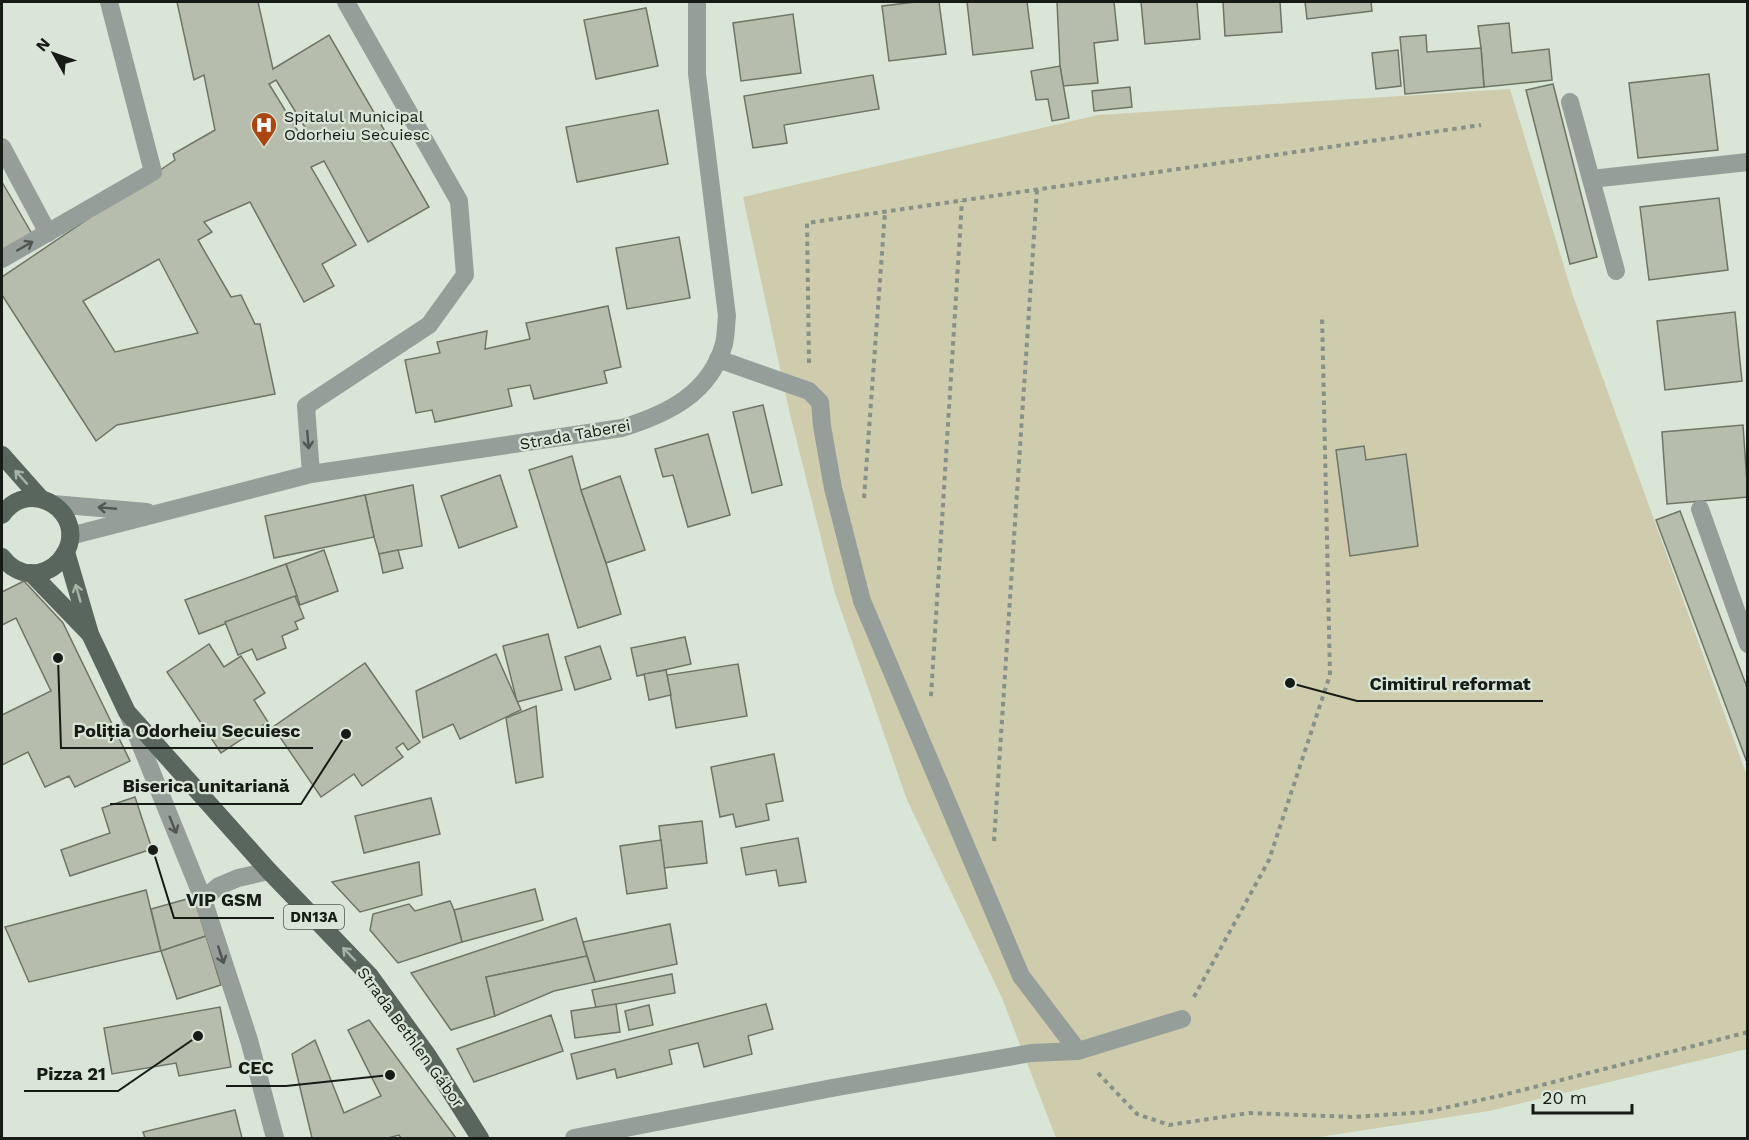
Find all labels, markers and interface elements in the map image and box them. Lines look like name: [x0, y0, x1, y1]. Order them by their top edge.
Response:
north arrow: [24, 24, 84, 84]
text: N: [32, 34, 54, 55]
place label: Spitalul Municipal Odorheiu Secuiesc: [284, 107, 430, 144]
hospital icon: Spitalul Municipal Odorheiu Secuiesc: [249, 110, 279, 148]
one-way arrow: [15, 240, 33, 251]
street label: Strada Taberei: [518, 415, 632, 454]
one-way arrow: [303, 429, 314, 449]
one-way arrow: [14, 469, 28, 484]
one-way arrow: [98, 502, 118, 513]
one-way arrow: [72, 584, 83, 603]
callout: Cimitirul reformat: [1357, 665, 1543, 701]
text: Cimitirul reformat: [1369, 673, 1531, 694]
callout: Poliția Odorheiu Secuiesc: [61, 712, 313, 748]
text: Poliția Odorheiu Secuiesc: [73, 720, 301, 741]
callout: Biserica unitariană: [110, 768, 301, 804]
text: Biserica unitariană: [122, 775, 290, 796]
one-way arrow: [168, 815, 179, 833]
callout: VIP GSM: [174, 882, 274, 918]
text: VIP GSM: [186, 889, 262, 910]
road number: DN13A: [284, 905, 344, 929]
one-way arrow: [217, 945, 228, 964]
one-way arrow: [343, 947, 357, 962]
street label: Strada Bethlen Gábor: [353, 963, 468, 1112]
callout: CEC: [226, 1050, 286, 1086]
callout: Pizza 21: [24, 1055, 118, 1091]
text: CEC: [238, 1057, 274, 1078]
text: Pizza 21: [36, 1063, 106, 1084]
scale bar: [1533, 1077, 1632, 1115]
text: 20 m: [1542, 1087, 1587, 1108]

